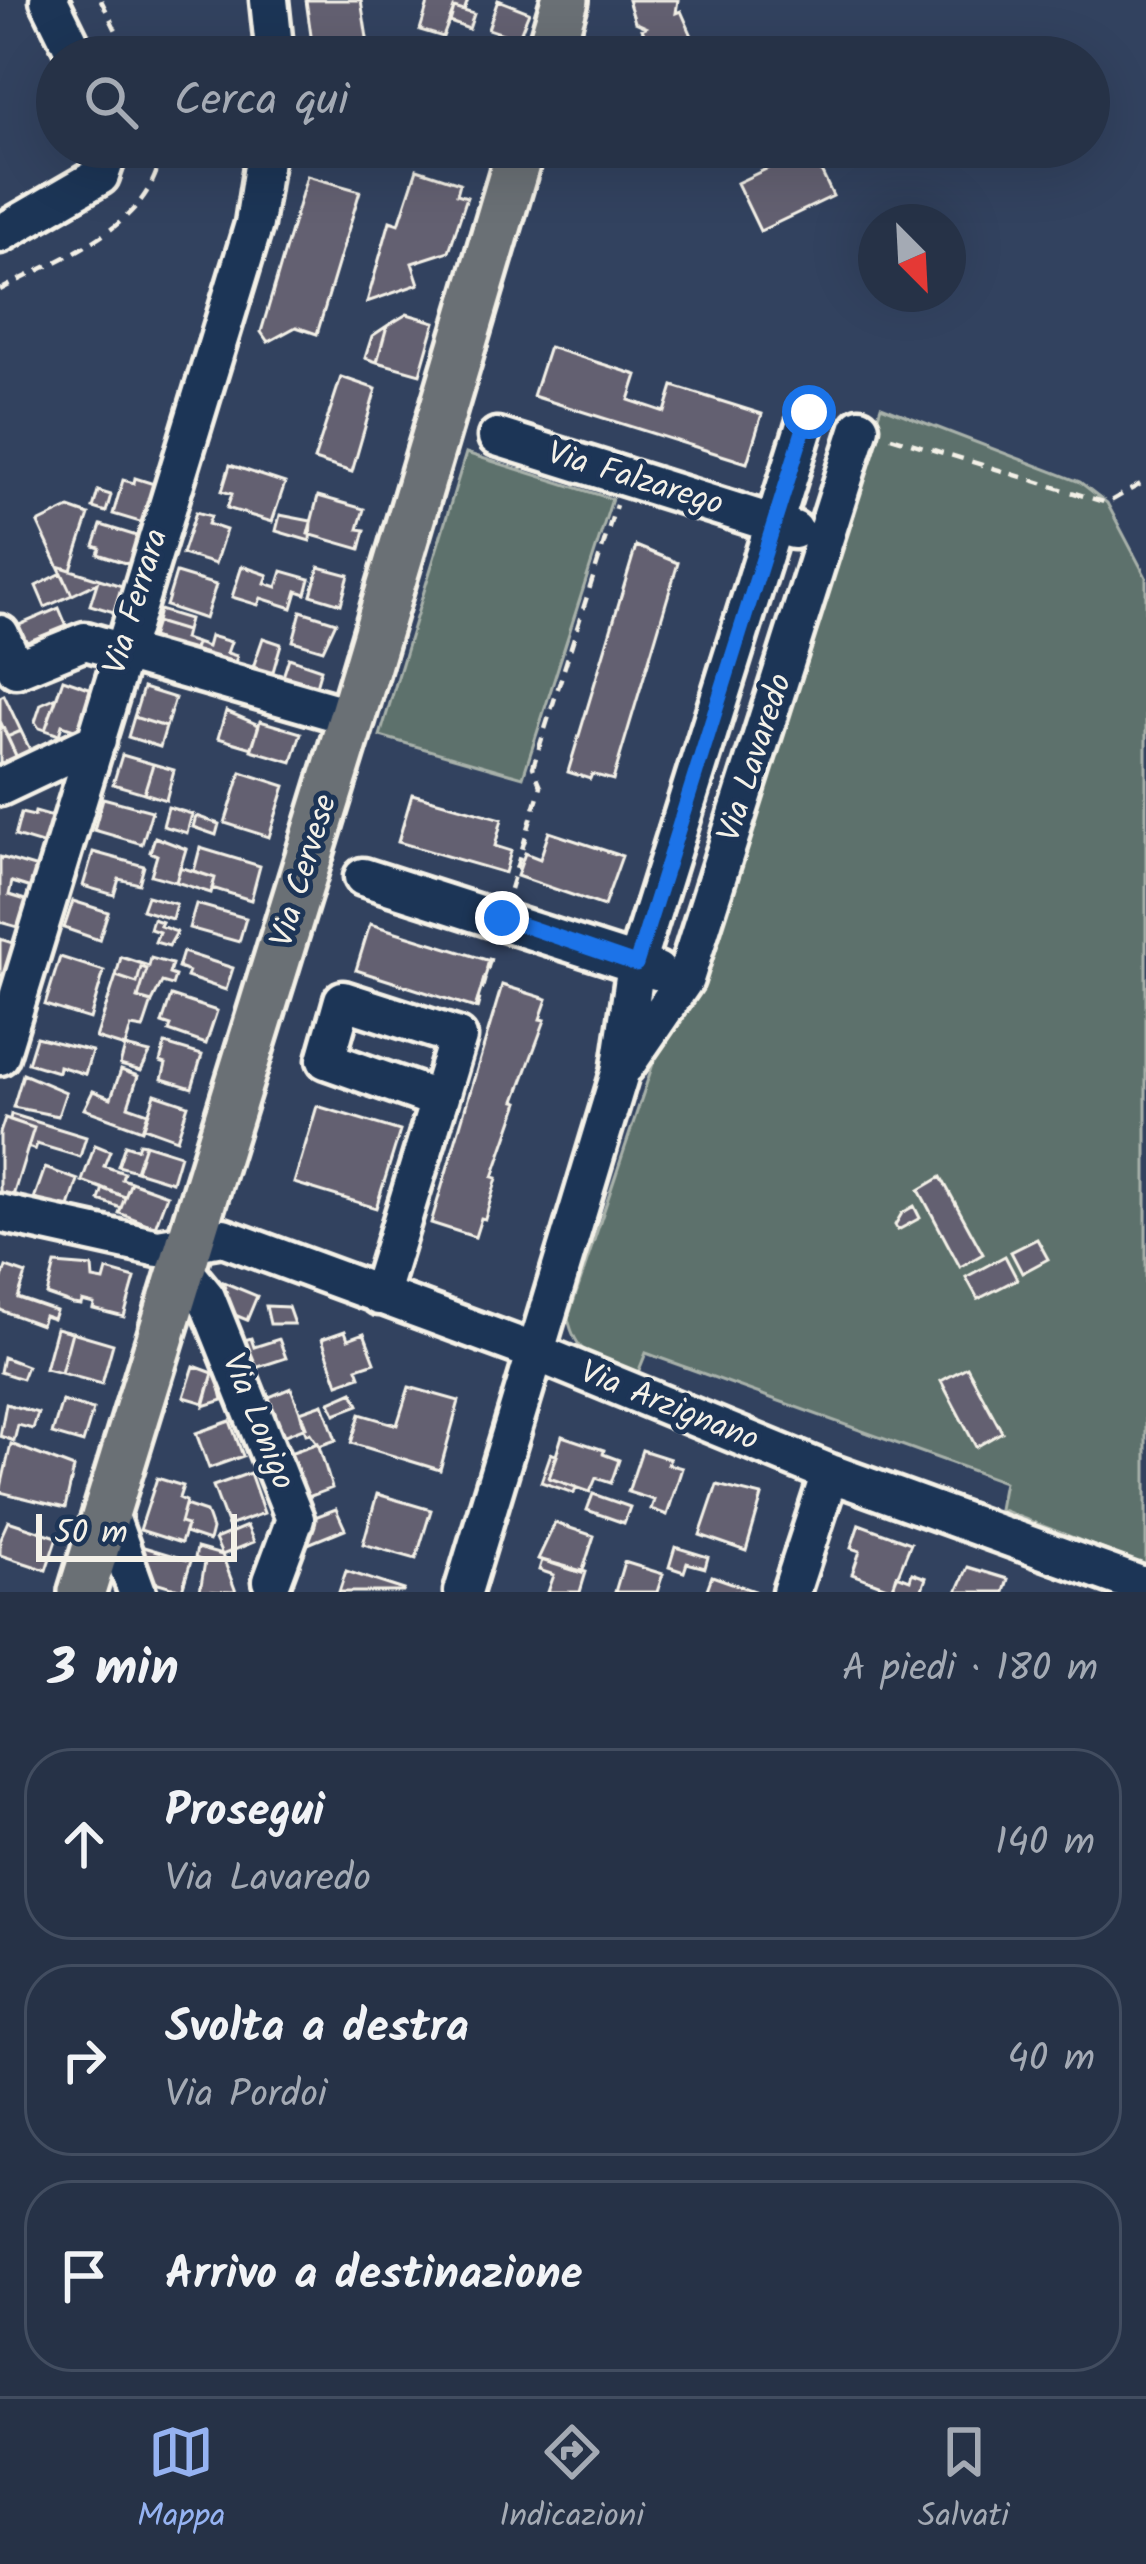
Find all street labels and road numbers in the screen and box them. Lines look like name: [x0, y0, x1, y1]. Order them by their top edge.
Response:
street label: Via Falzarego: [541, 428, 729, 532]
street label: Via Ferrara: [90, 523, 184, 681]
street label: Via Lavaredo: [704, 667, 808, 849]
street label: Via Cervese: [257, 788, 353, 954]
street label: Via Lonigo: [206, 1346, 308, 1498]
street label: Via Arzignano: [572, 1347, 766, 1467]

